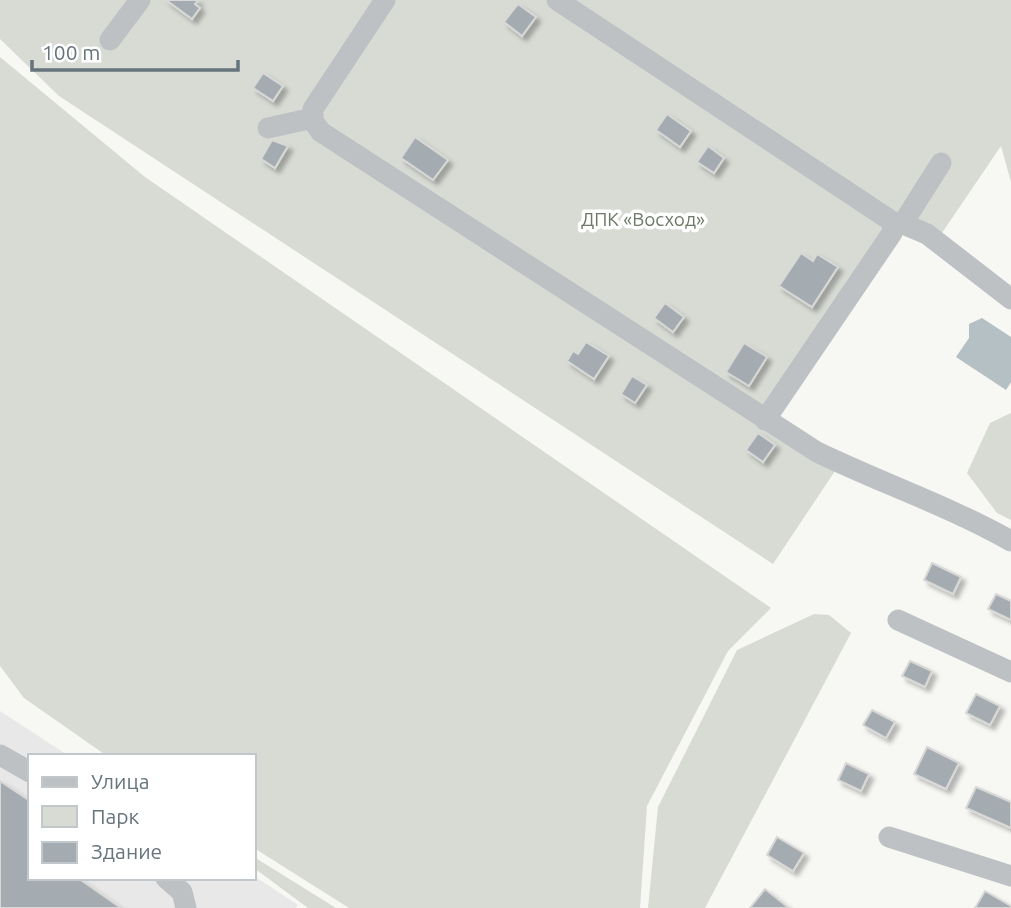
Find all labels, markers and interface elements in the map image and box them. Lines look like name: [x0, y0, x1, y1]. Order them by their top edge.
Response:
scale bar: [32, 28, 238, 72]
text: 100 m: [42, 40, 100, 64]
park label: ДПК «Восход»: [581, 208, 705, 230]
legend: [28, 754, 256, 880]
text: Улица: [91, 769, 149, 793]
text: Парк: [91, 804, 140, 828]
text: Здание: [91, 839, 162, 863]

